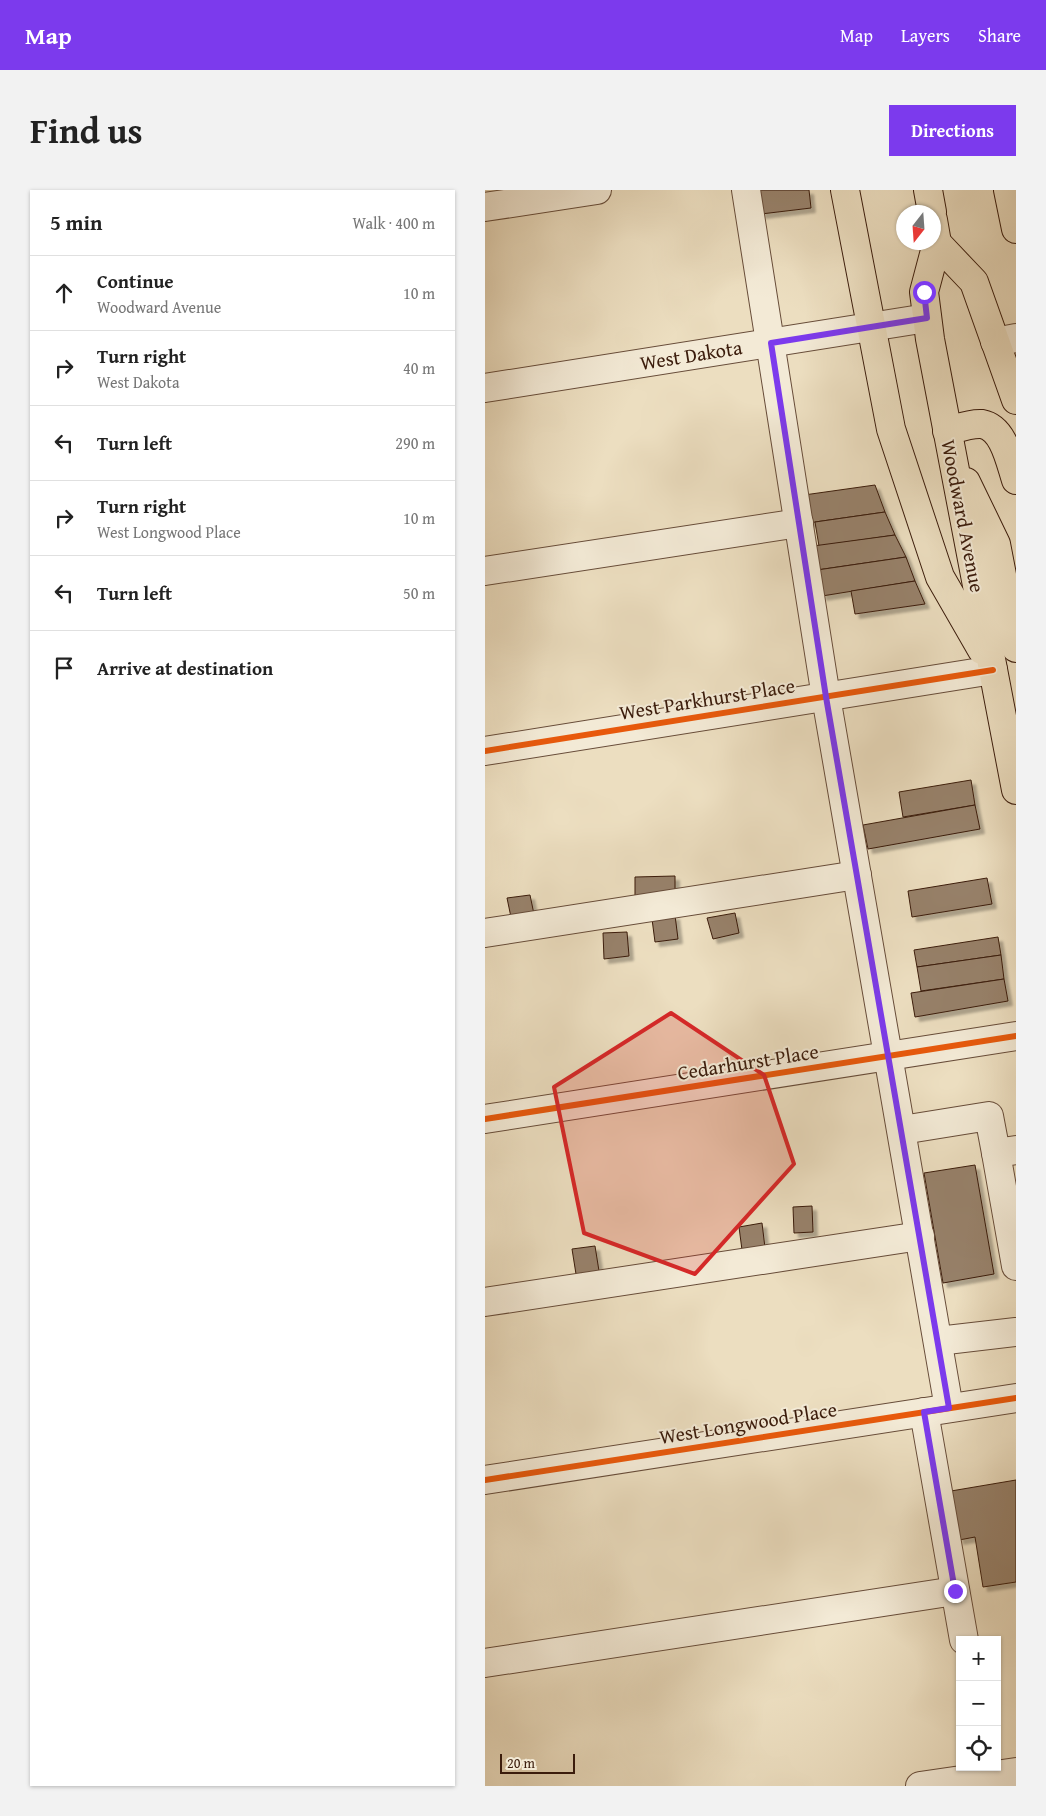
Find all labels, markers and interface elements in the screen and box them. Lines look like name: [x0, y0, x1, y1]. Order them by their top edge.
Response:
text: Map: [25, 18, 72, 53]
text: Map: [840, 22, 873, 49]
text: Layers: [901, 22, 950, 49]
text: Share: [978, 22, 1021, 49]
text: Find us: [30, 105, 143, 156]
button: Directions: [889, 105, 1016, 156]
north arrow: [896, 205, 941, 250]
text: 5 min: [50, 207, 102, 238]
text: Walk · 400 m: [352, 211, 435, 235]
text: Continue: [97, 267, 174, 295]
icon: ahead: [50, 279, 78, 307]
text: 10 m: [403, 281, 435, 305]
route start: [913, 281, 936, 304]
text: Woodward Avenue: [97, 295, 221, 319]
street label: West Dakota: [638, 332, 745, 377]
text: Turn right: [97, 342, 186, 370]
icon: right: [50, 354, 78, 382]
text: 40 m: [403, 356, 435, 380]
text: West Dakota: [97, 370, 179, 394]
icon: left: [50, 429, 78, 457]
text: Turn left: [97, 429, 172, 457]
text: 290 m: [395, 431, 435, 455]
street label: Woodward Avenue: [934, 437, 993, 595]
text: Turn right: [97, 492, 186, 520]
icon: right: [50, 504, 78, 532]
text: 10 m: [403, 506, 435, 530]
text: West Longwood Place: [97, 520, 241, 544]
icon: left: [50, 579, 78, 607]
text: Turn left: [97, 579, 172, 607]
text: 50 m: [403, 581, 435, 605]
icon: arrive: [50, 654, 78, 682]
text: Arrive at destination: [97, 654, 273, 682]
street label: West Parkhurst Place: [617, 670, 797, 727]
street label: Cedarhurst Place: [675, 1036, 821, 1087]
street label: West Longwood Place: [657, 1394, 839, 1451]
route end: [944, 1580, 967, 1603]
map controls: [956, 1636, 1001, 1771]
button: +: [956, 1636, 1001, 1681]
button: −: [956, 1681, 1001, 1726]
button: locate: [956, 1726, 1001, 1771]
scale bar: [500, 1751, 575, 1774]
text: 20 m: [507, 1753, 535, 1773]

